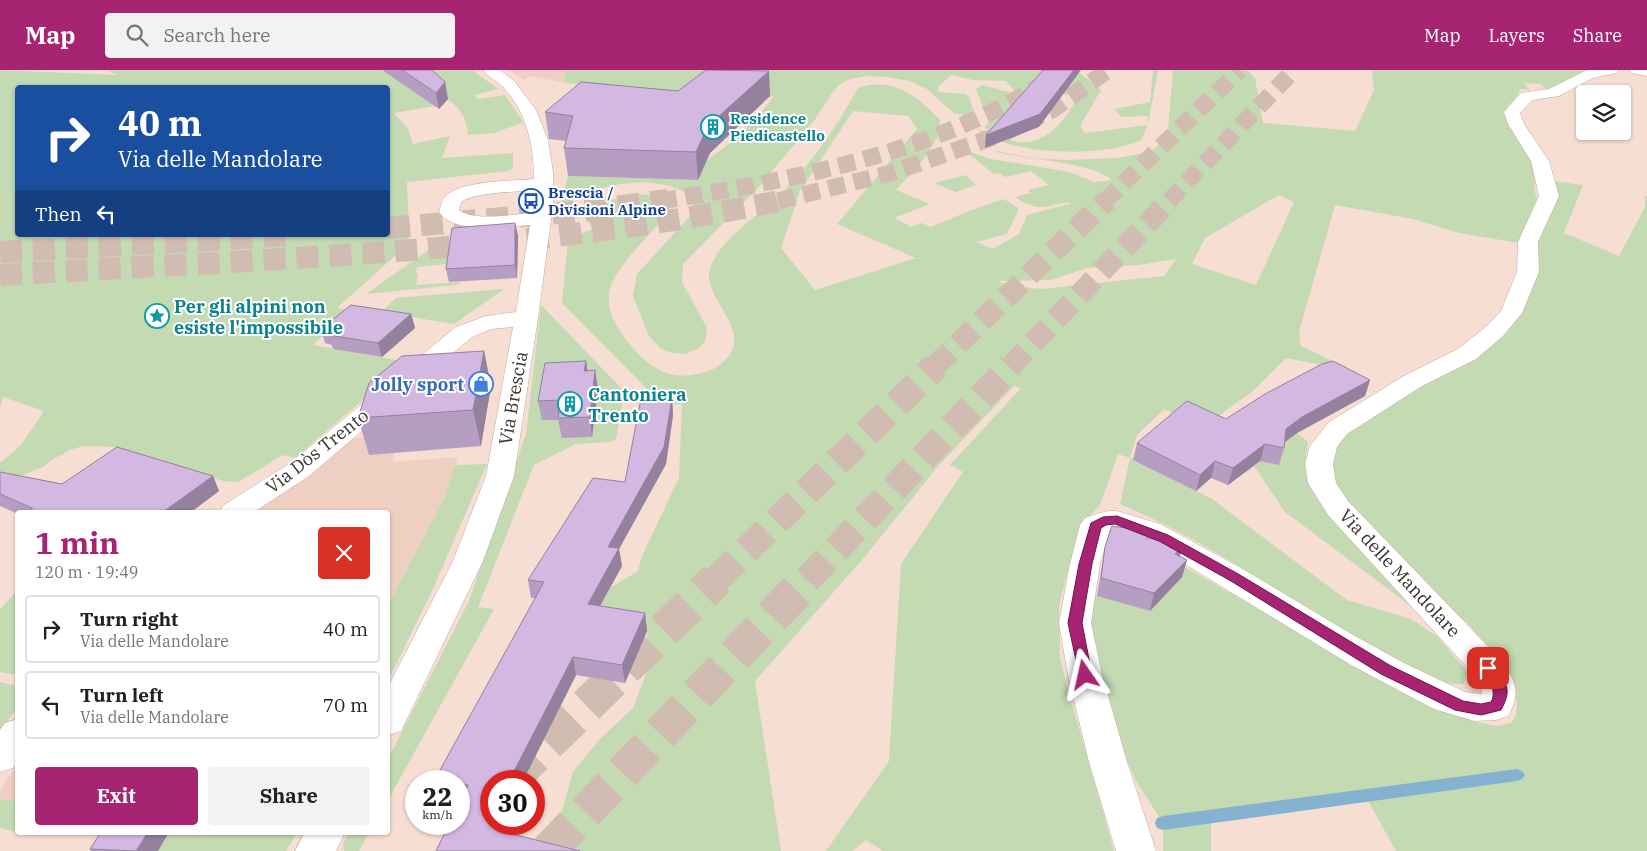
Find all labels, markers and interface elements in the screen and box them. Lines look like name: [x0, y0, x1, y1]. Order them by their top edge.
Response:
search box: [105, 13, 455, 58]
text: Map: [25, 19, 75, 51]
icon: search: [123, 21, 151, 49]
text: Search here: [163, 23, 270, 47]
text: Map: [1424, 24, 1461, 47]
text: Layers: [1489, 24, 1545, 47]
text: Share: [1573, 24, 1622, 47]
map controls: [1576, 85, 1631, 140]
button: layers: [1576, 85, 1631, 140]
text: 40 m: [118, 100, 202, 146]
icon: right: [35, 105, 100, 170]
place label: Residence Piedicastello: [730, 109, 825, 145]
building icon: Residence Piedicastello: [700, 114, 726, 140]
text: Via delle Mandolare: [118, 144, 323, 173]
place label: Brescia / Divisioni Alpine: [548, 183, 666, 219]
bus stop icon: Brescia / Divisioni Alpine: [518, 188, 544, 214]
icon: left: [92, 200, 120, 228]
text: Then: [35, 202, 82, 226]
place label: Per gli alpini non esiste l'impossibile: [174, 295, 343, 339]
place icon: Per gli alpini non esiste l'impossibile: [144, 303, 170, 329]
street label: Via Brescia: [493, 349, 533, 447]
shop icon: Jolly sport: [468, 371, 494, 397]
place label: Jolly sport: [371, 373, 464, 396]
place label: Cantoniera Trento: [588, 383, 686, 427]
building icon: Cantoniera Trento: [557, 391, 583, 417]
street label: Via Dòs Trento: [261, 404, 373, 498]
street label: Via delle Mandolare: [1334, 504, 1466, 642]
text: 1 min: [35, 523, 119, 562]
button: close: [318, 527, 370, 579]
text: 120 m · 19:49: [35, 562, 138, 582]
text: Turn right: [80, 607, 178, 631]
icon: right: [37, 615, 65, 643]
text: 40 m: [323, 617, 368, 641]
text: Via delle Mandolare: [80, 631, 229, 651]
pin: [1467, 647, 1509, 689]
position arrow: [1058, 648, 1110, 700]
icon: arrive: [1474, 654, 1502, 682]
text: Turn left: [80, 683, 163, 707]
icon: left: [37, 691, 65, 719]
text: 70 m: [323, 693, 368, 717]
text: Via delle Mandolare: [80, 707, 229, 727]
button: Exit: [35, 767, 198, 825]
button: Share: [208, 767, 370, 825]
speed limit sign: 30: [480, 770, 545, 835]
text: 22: [422, 780, 453, 813]
text: km/h: [422, 807, 453, 822]

